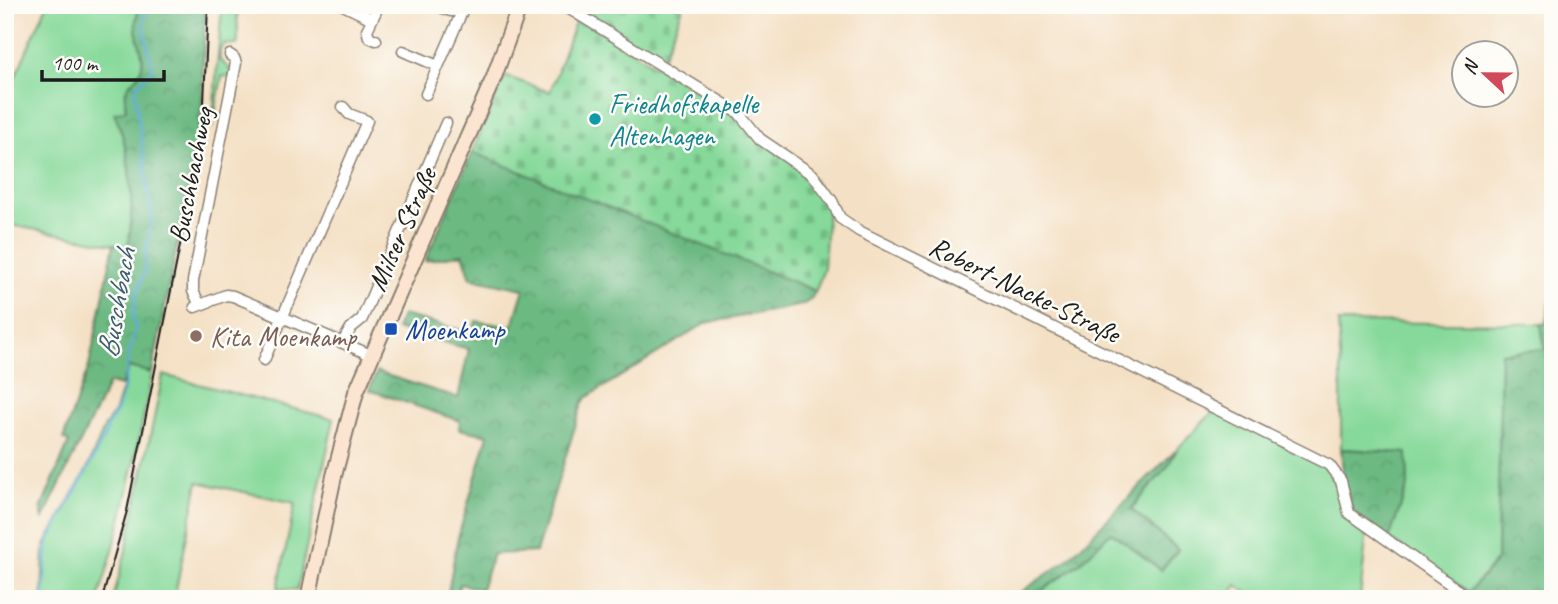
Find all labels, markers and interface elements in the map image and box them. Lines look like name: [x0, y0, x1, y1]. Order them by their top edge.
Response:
scale bar: [42, 38, 164, 82]
north arrow: [1450, 38, 1520, 108]
text: 100 m: [52, 50, 99, 76]
text: N: [1457, 55, 1485, 78]
place label: Friedhofskapelle Altenhagen: [609, 86, 760, 153]
street label: Buschbachweg: [160, 103, 221, 245]
marker: Friedhofskapelle Altenhagen: [587, 111, 603, 127]
street label: Milser Straße: [359, 160, 445, 296]
street label: Robert-Nacke-Straße: [924, 228, 1128, 352]
water label: Buschbach: [88, 243, 145, 361]
place label: Moenkamp: [405, 312, 506, 347]
place label: Kita Moenkamp: [210, 319, 358, 354]
marker: Moenkamp: [383, 321, 399, 337]
marker: Kita Moenkamp: [188, 328, 204, 344]

